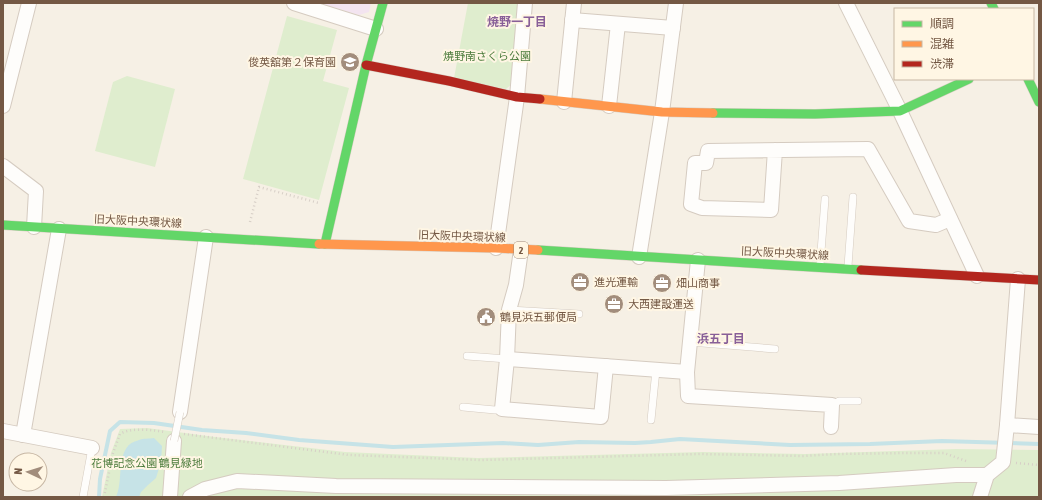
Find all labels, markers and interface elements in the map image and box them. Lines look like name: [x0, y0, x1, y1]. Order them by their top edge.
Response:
legend: [894, 8, 1034, 80]
district label: 焼野一丁目: [487, 15, 547, 29]
text: 順調: [930, 17, 954, 31]
text: 混雑: [930, 37, 954, 51]
park label: 焼野南さくら公園: [443, 50, 531, 62]
school or university icon: 俊英舘第２保育園: [339, 51, 361, 73]
place label: 俊英舘第２保育園: [248, 56, 336, 68]
text: 渋滞: [930, 57, 954, 71]
street label: 旧大阪中央環状線: [94, 213, 182, 229]
street label: 旧大阪中央環状線: [418, 228, 506, 244]
road number: 2: [514, 242, 528, 258]
street label: 旧大阪中央環状線: [741, 245, 829, 261]
office icon: 進光運輸: [569, 271, 591, 293]
office icon: 畑山商事: [651, 272, 673, 294]
place label: 進光運輸: [594, 276, 638, 288]
place label: 畑山商事: [676, 277, 720, 289]
office icon: 大西建設運送: [603, 293, 625, 315]
place label: 大西建設運送: [628, 298, 694, 310]
public building icon: 鶴見浜五郵便局: [475, 306, 497, 328]
place label: 鶴見浜五郵便局: [500, 311, 577, 323]
district label: 浜五丁目: [697, 332, 745, 346]
north arrow: [8, 452, 48, 492]
park label: 花博記念公園 鶴見緑地: [91, 457, 203, 469]
text: N: [12, 468, 24, 475]

